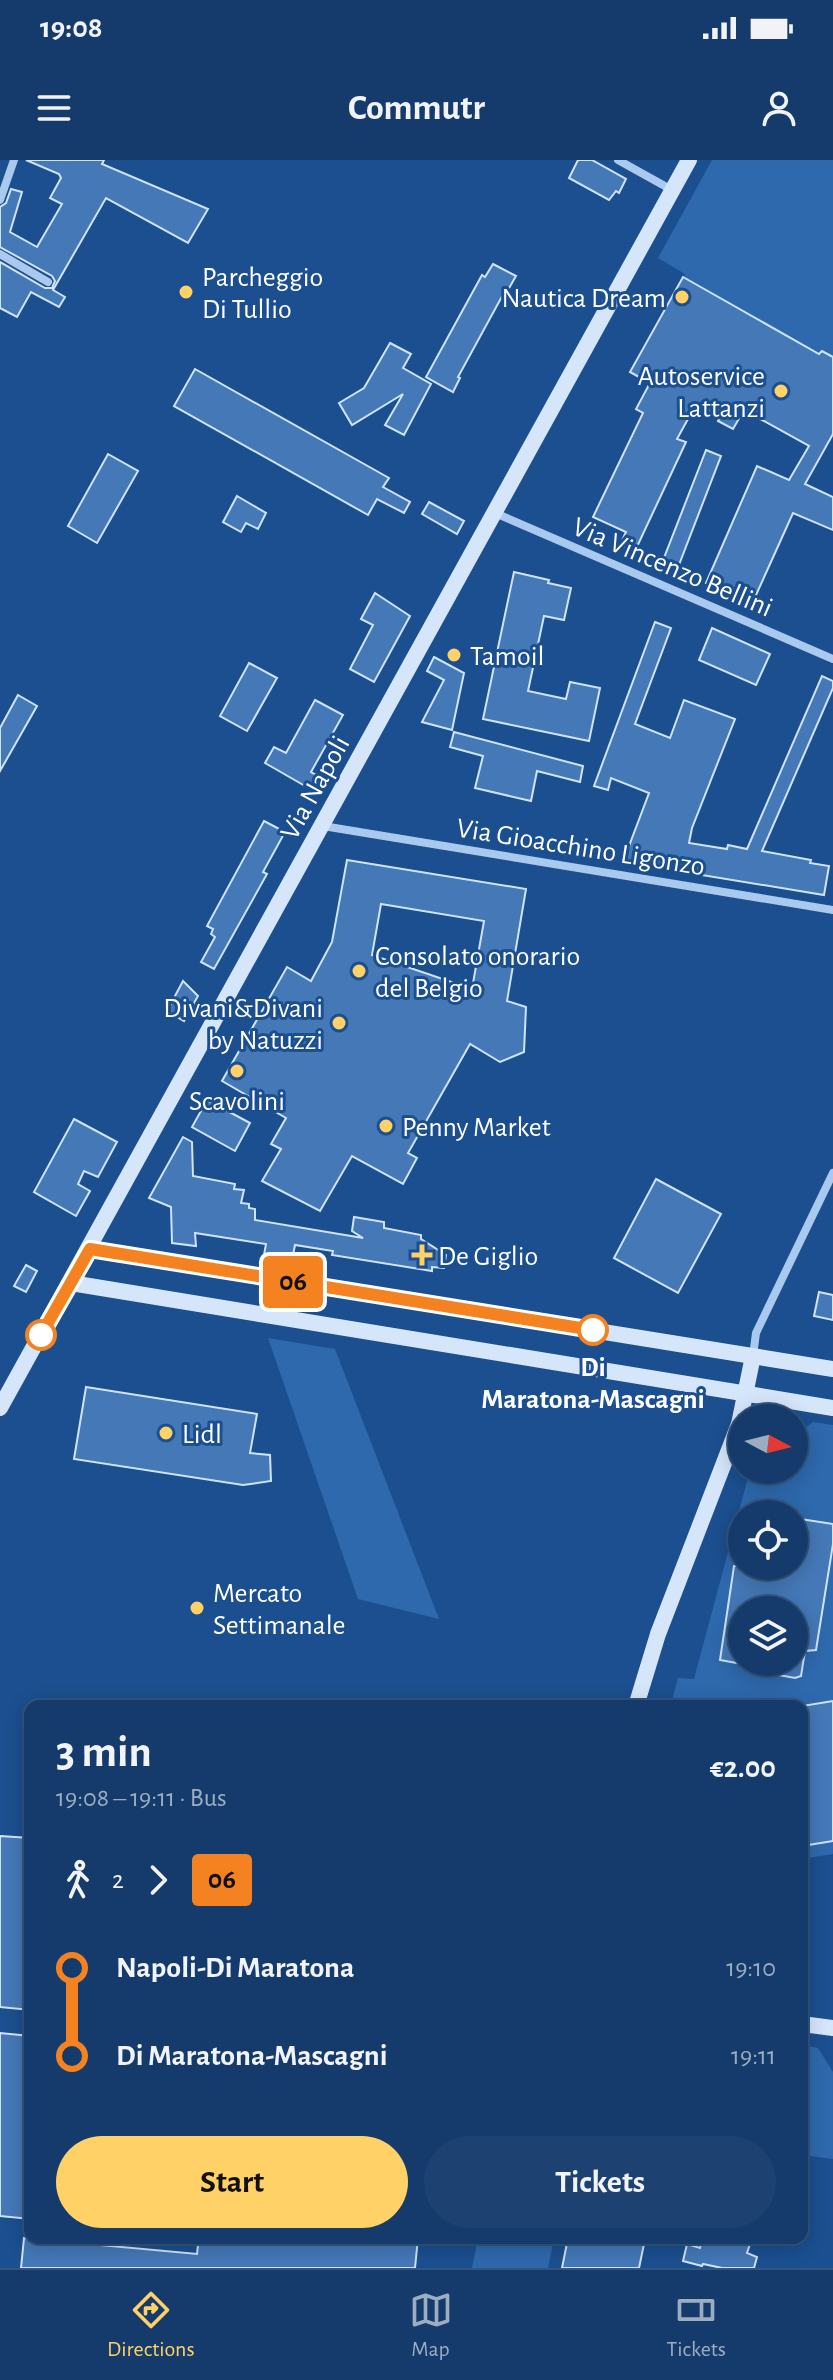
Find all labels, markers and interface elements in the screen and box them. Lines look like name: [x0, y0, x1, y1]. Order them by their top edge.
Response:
text: 19:08: [40, 13, 103, 43]
icon: menu: [32, 86, 76, 130]
icon: person: [757, 86, 801, 130]
text: Commutr: [348, 90, 485, 126]
place label: Parcheggio Di Tullio: [202, 264, 323, 324]
marker: Parcheggio Di Tullio: [177, 283, 195, 301]
place label: Nautica Dream: [501, 285, 666, 313]
marker: Nautica Dream: [673, 288, 691, 306]
place label: Autoservice Lattanzi: [638, 363, 765, 423]
marker: Autoservice Lattanzi: [772, 382, 790, 400]
street label: Via Vincenzo Bellini: [568, 513, 776, 623]
place label: Tamoil: [470, 643, 544, 671]
marker: Tamoil: [445, 646, 463, 664]
street label: Via Napoli: [276, 732, 355, 844]
street label: Via Gioacchino Ligonzo: [455, 815, 707, 881]
place label: Consolato onorario del Belgio: [375, 943, 580, 1003]
marker: Consolato onorario del Belgio: [350, 962, 368, 980]
place label: Divani&Divani by Natuzzi: [163, 995, 323, 1055]
marker: Divani&Divani by Natuzzi: [330, 1014, 348, 1032]
marker: Scavolini: [228, 1062, 246, 1080]
place label: Scavolini: [189, 1088, 285, 1116]
place label: Penny Market: [402, 1114, 551, 1142]
marker: Penny Market: [377, 1117, 395, 1135]
place label: De Giglio: [438, 1243, 538, 1271]
marker: De Giglio: [413, 1246, 431, 1264]
line badge: 06: [257, 1256, 329, 1308]
text: 06: [279, 1268, 307, 1296]
marker: Di Maratona-Mascagni: [578, 1315, 608, 1345]
unlabelled marker: [26, 1320, 56, 1350]
place label: Di Maratona-Mascagni: [481, 1354, 705, 1414]
north arrow: [728, 1404, 808, 1484]
map controls: [728, 1404, 808, 1676]
place label: Lidl: [182, 1421, 222, 1449]
marker: Lidl: [157, 1424, 175, 1442]
button: locate: [728, 1500, 808, 1580]
place label: Mercato Settimanale: [213, 1580, 345, 1640]
button: layers: [728, 1596, 808, 1676]
marker: Mercato Settimanale: [188, 1599, 206, 1617]
text: 3 min: [56, 1731, 152, 1775]
text: €2.00: [710, 1753, 776, 1783]
text: 19:08 – 19:11 · Bus: [56, 1785, 227, 1811]
icon: walk: [56, 1858, 100, 1902]
icon: forward: [136, 1858, 180, 1902]
text: 06: [208, 1866, 236, 1894]
text: 2: [112, 1867, 124, 1893]
text: Napoli-Di Maratona: [116, 1953, 354, 1983]
text: 19:10: [726, 1955, 776, 1981]
text: Di Maratona-Mascagni: [116, 2041, 387, 2071]
text: 19:11: [731, 2043, 776, 2069]
button: Start: [56, 2136, 408, 2228]
button: Tickets: [424, 2136, 776, 2228]
tab: Directions: [107, 2288, 195, 2362]
tab: Map: [409, 2288, 453, 2362]
tab: Tickets: [666, 2288, 726, 2362]

